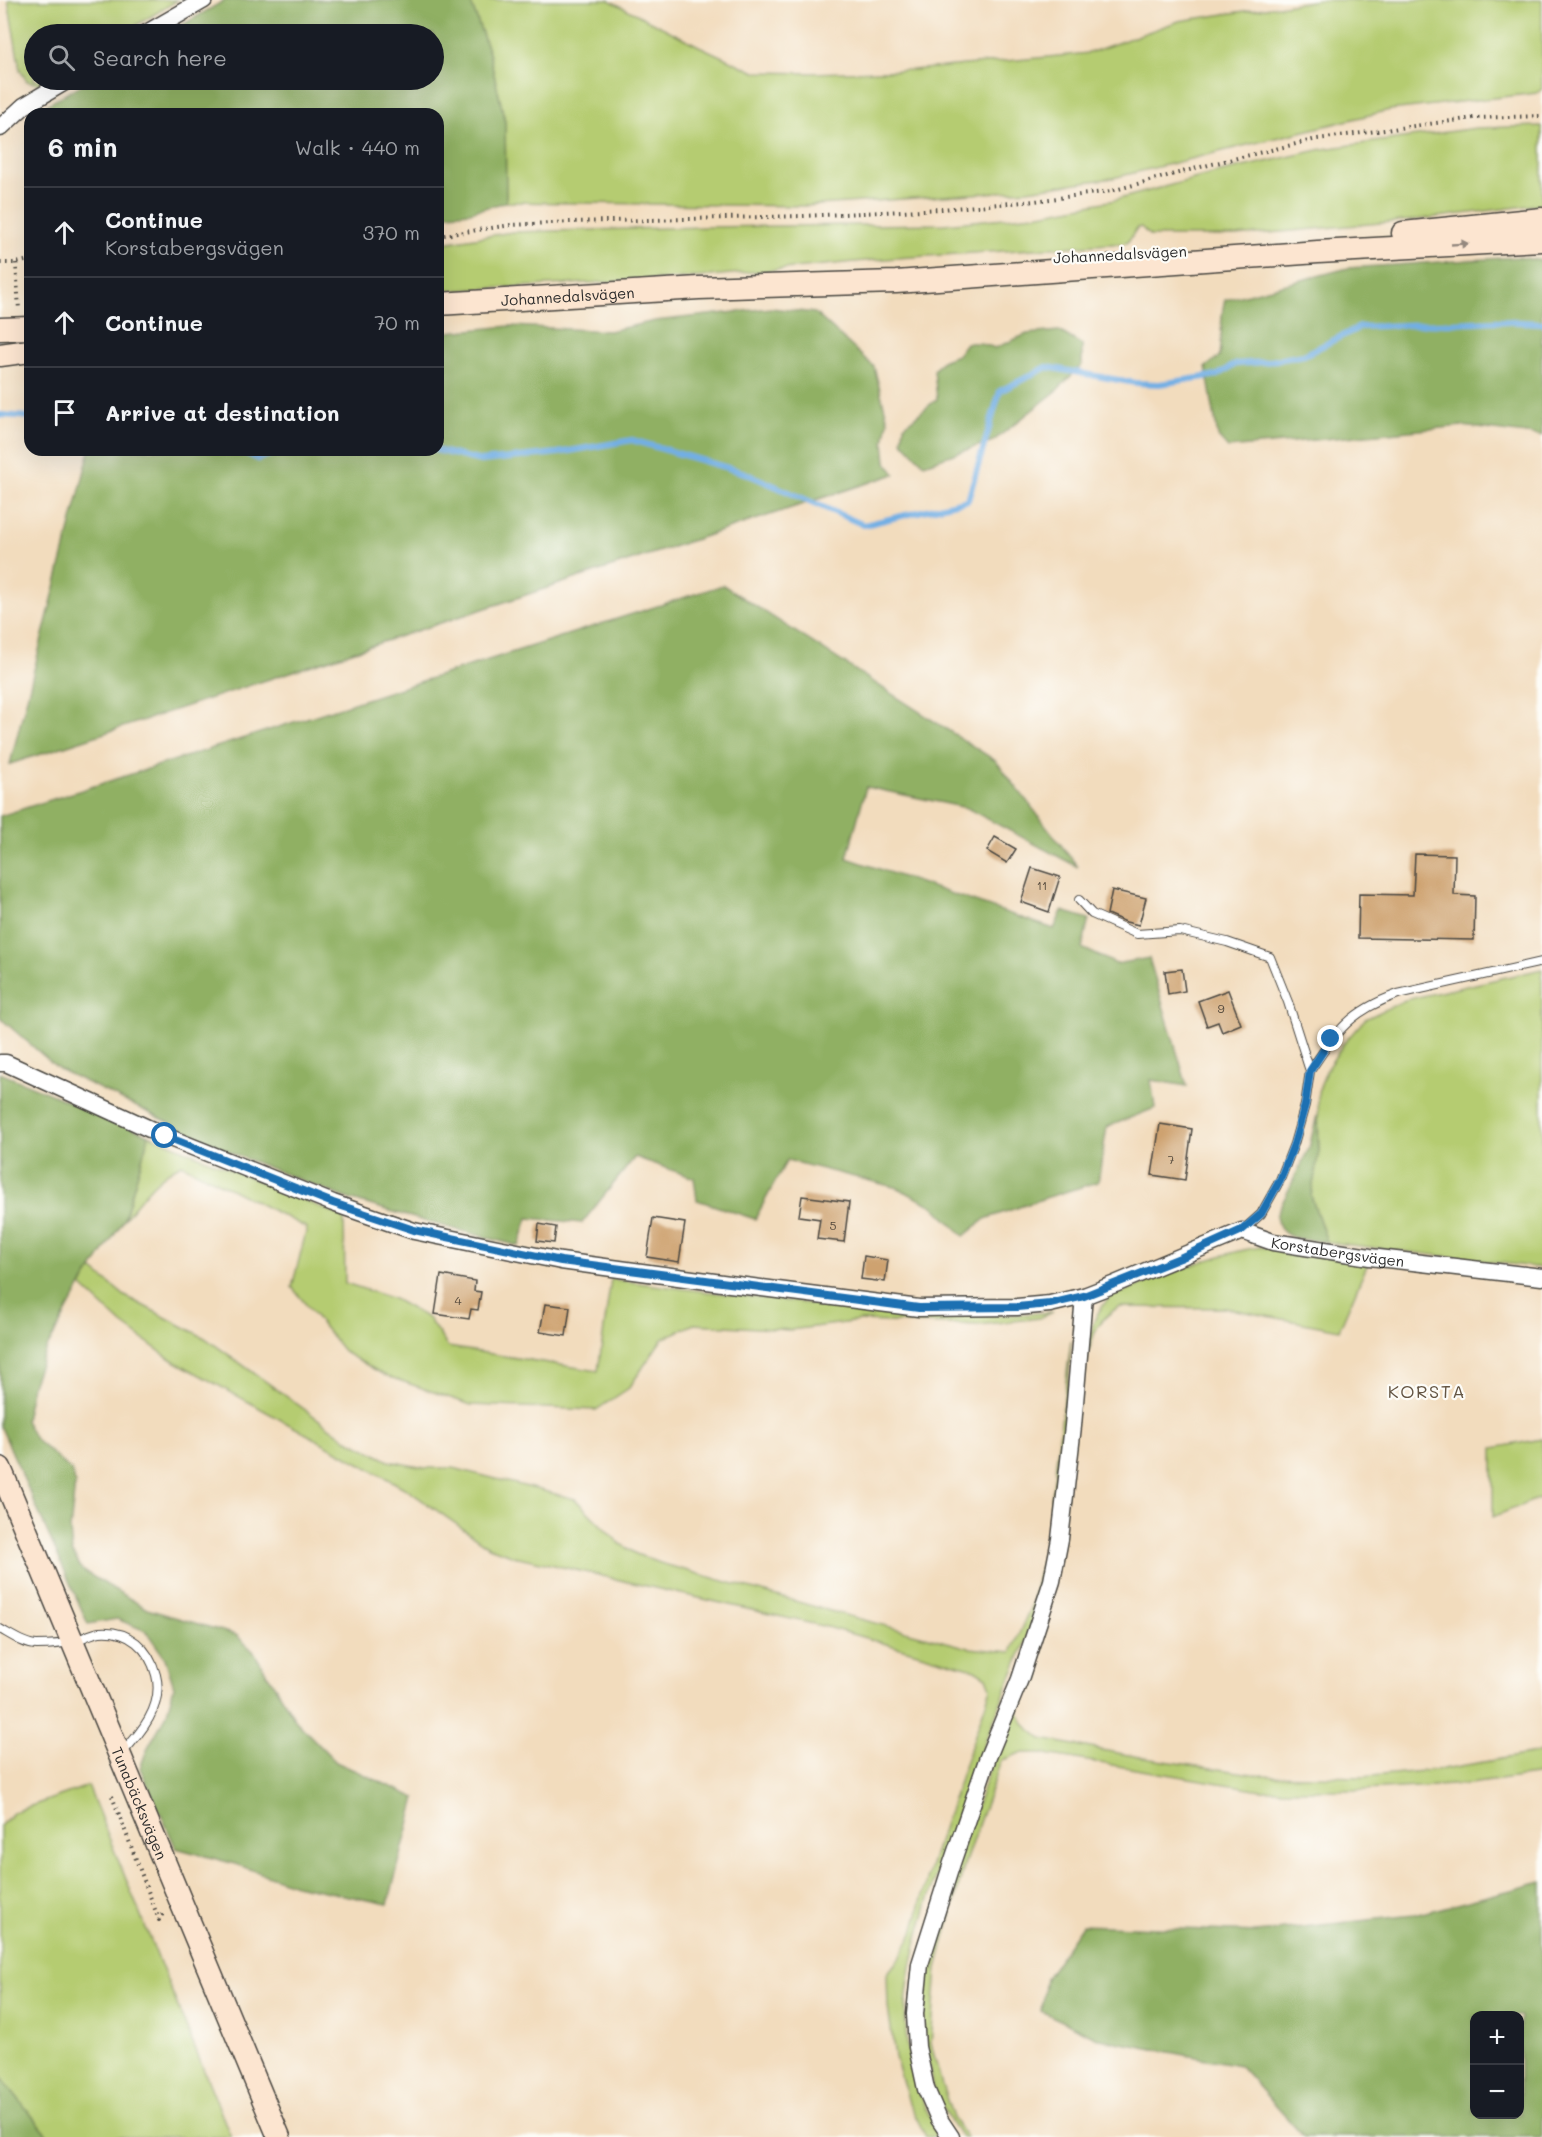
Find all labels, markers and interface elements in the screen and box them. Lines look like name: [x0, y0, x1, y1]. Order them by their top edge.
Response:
search box: [24, 24, 444, 90]
icon: search: [45, 41, 78, 74]
text: Search here: [93, 43, 227, 72]
text: 6 min: [48, 130, 117, 164]
text: Walk · 440 m: [295, 134, 420, 160]
text: Continue: [105, 205, 203, 234]
icon: ahead: [48, 216, 81, 249]
text: 370 m: [362, 219, 420, 245]
text: Korstabergsvägen: [105, 234, 284, 260]
one-way arrow: [1451, 240, 1470, 249]
street label: Johannedalsvägen: [1053, 241, 1187, 267]
street label: Johannedalsvägen: [500, 282, 635, 310]
icon: ahead: [48, 306, 81, 339]
text: Continue: [105, 308, 203, 337]
text: 70 m: [374, 309, 420, 335]
icon: arrive: [48, 396, 81, 429]
text: Arrive at destination: [105, 398, 340, 427]
house number: 11: [1037, 877, 1047, 893]
house number: 9: [1217, 1000, 1225, 1016]
route end: [1317, 1025, 1343, 1051]
route start: [151, 1122, 177, 1148]
house number: 7: [1168, 1151, 1175, 1167]
house number: 5: [830, 1217, 837, 1233]
street label: Korstabergsvägen: [1270, 1232, 1405, 1271]
house number: 4: [454, 1292, 462, 1308]
district label: KORSTA: [1388, 1379, 1466, 1403]
street label: Tunabäcksvägen: [107, 1744, 172, 1862]
map controls: [1470, 2011, 1524, 2119]
button: +: [1470, 2011, 1524, 2065]
button: −: [1470, 2065, 1524, 2119]

